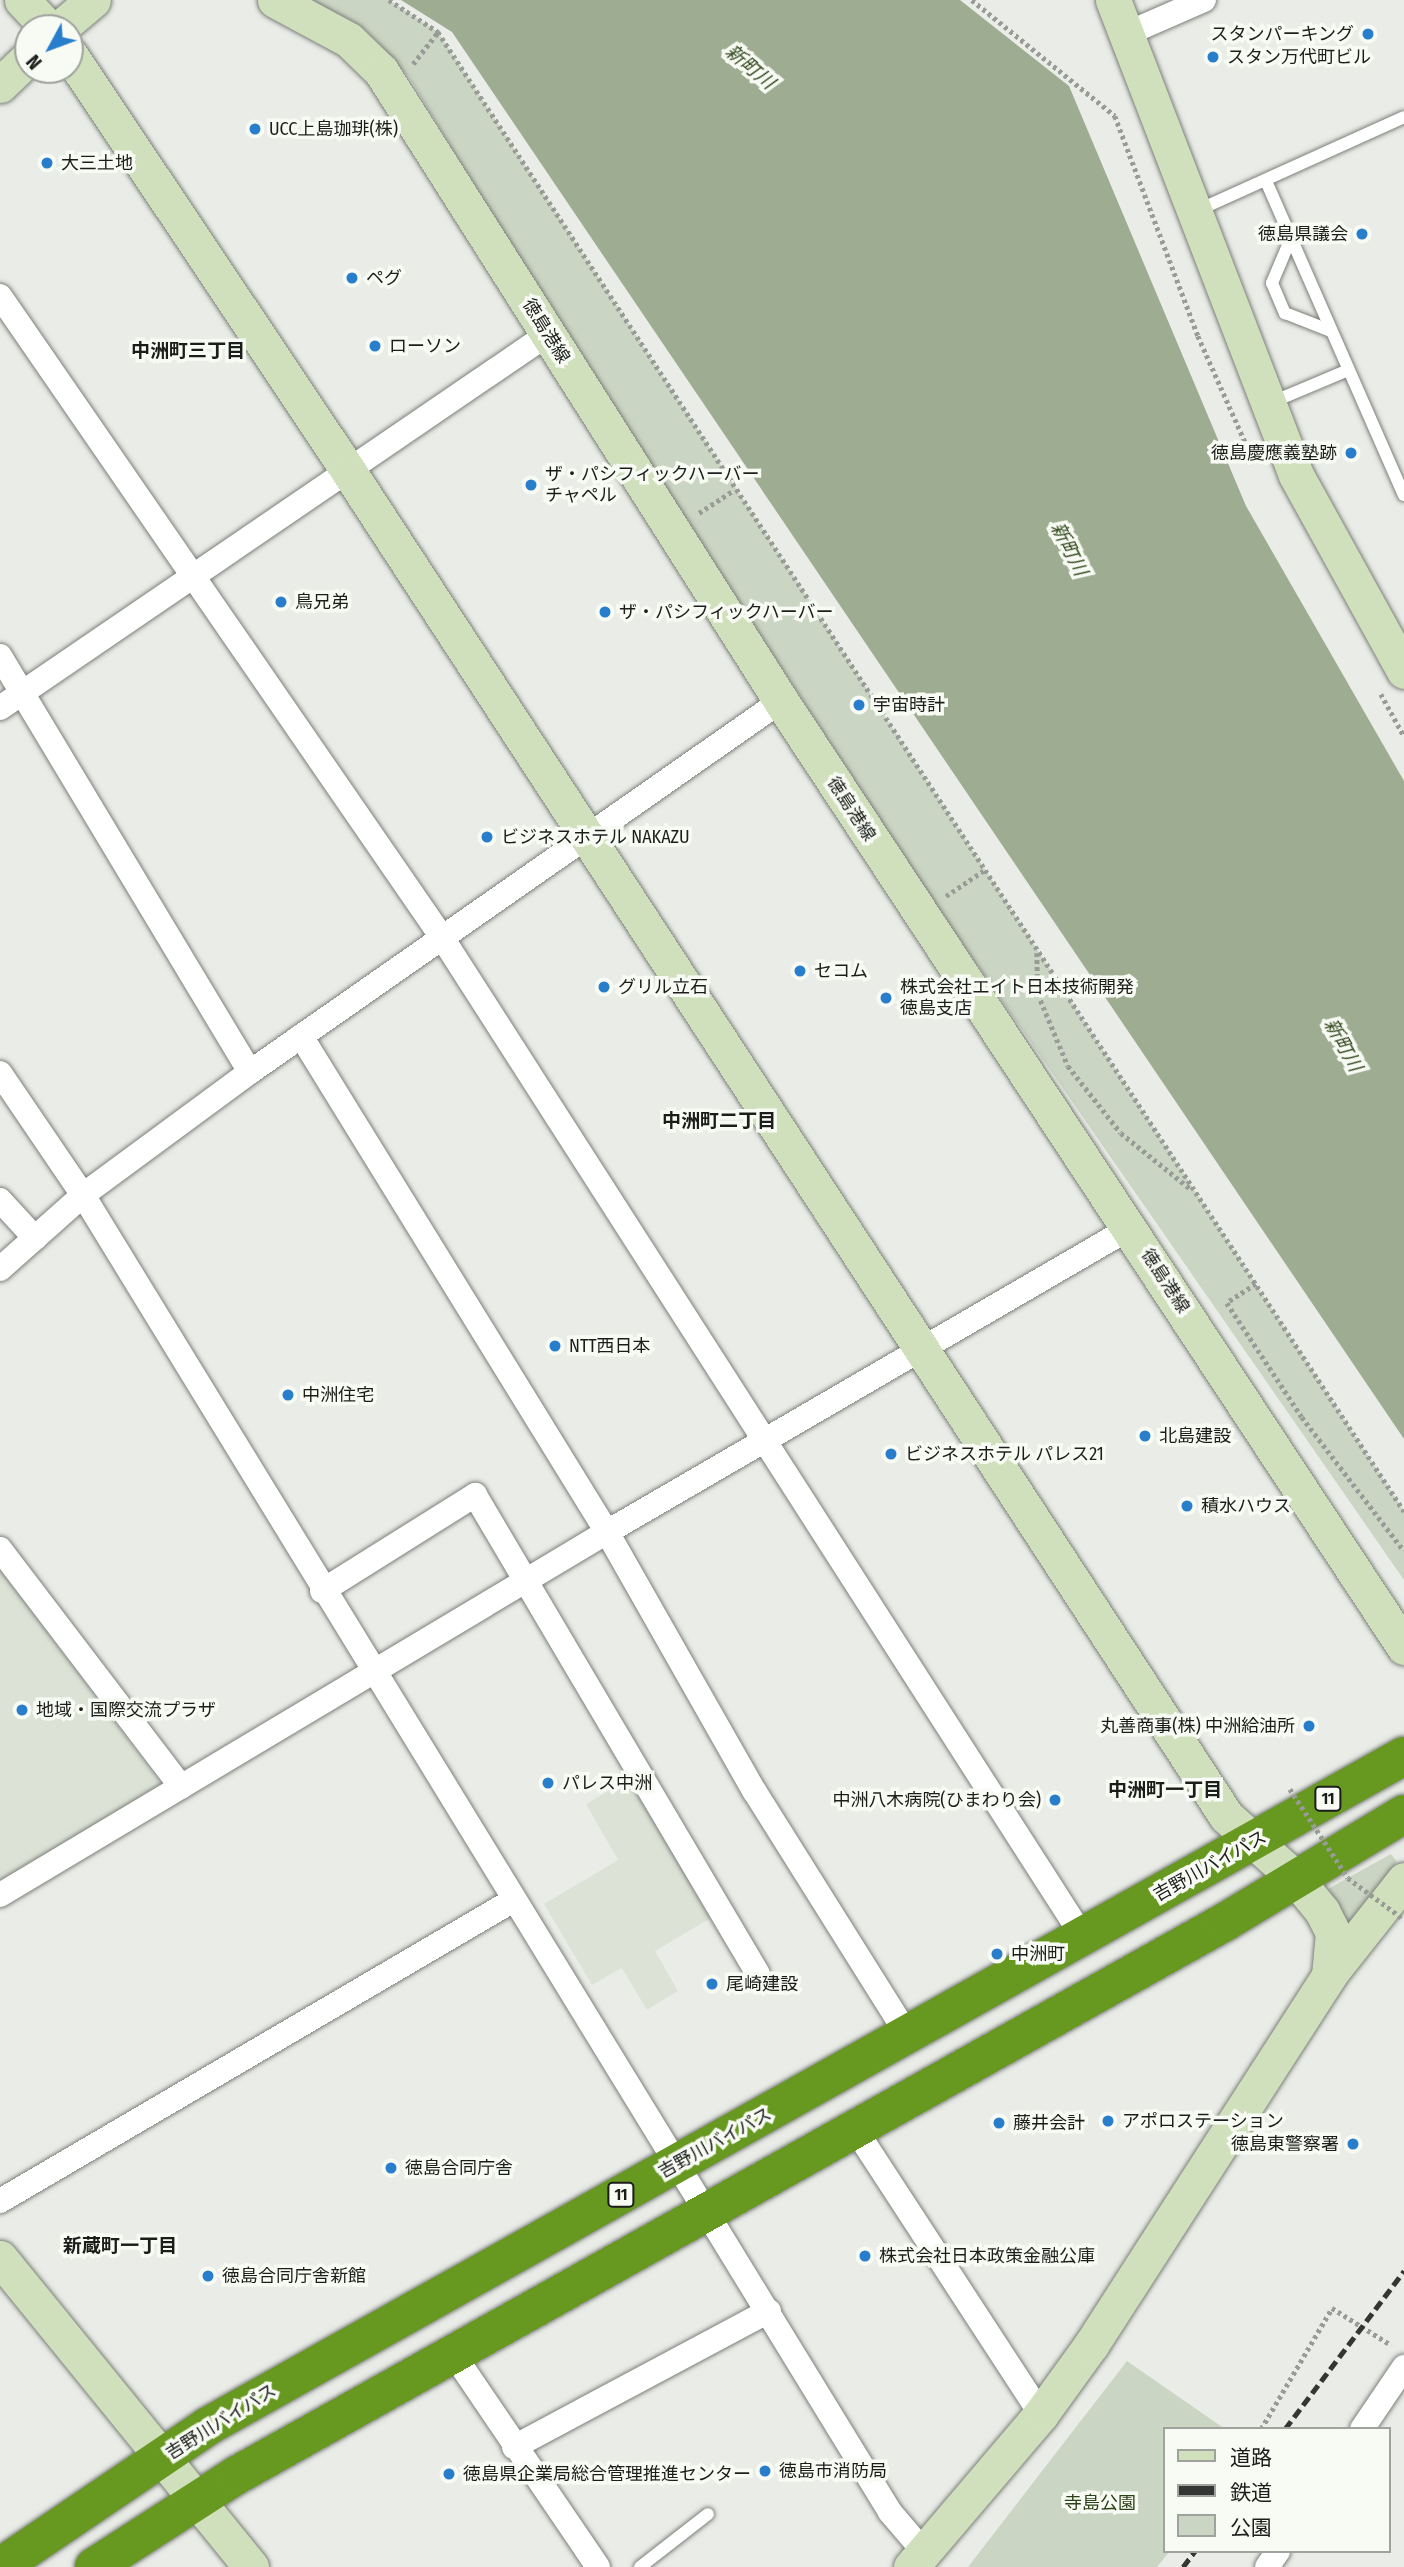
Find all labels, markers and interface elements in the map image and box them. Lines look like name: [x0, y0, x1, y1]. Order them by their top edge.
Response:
north arrow: [14, 14, 84, 84]
place label: スタンパーキング: [1210, 23, 1354, 45]
marker: スタンパーキング: [1360, 26, 1376, 42]
water label: 新町川: [721, 40, 779, 94]
place label: スタン万代町ビル: [1227, 46, 1371, 68]
marker: スタン万代町ビル: [1205, 49, 1221, 65]
text: N: [22, 50, 47, 74]
place label: UCC上島珈琲(株): [269, 118, 398, 140]
marker: UCC上島珈琲(株): [247, 121, 263, 137]
place label: 大三土地: [61, 152, 133, 174]
marker: 大三土地: [39, 155, 55, 171]
place label: 徳島県議会: [1258, 223, 1348, 245]
marker: 徳島県議会: [1354, 226, 1370, 242]
place label: ペグ: [366, 267, 402, 289]
marker: ペグ: [344, 270, 360, 286]
street label: 徳島港線: [518, 295, 574, 367]
place label: ローソン: [389, 335, 461, 357]
marker: ローソン: [367, 338, 383, 354]
district label: 中洲町三丁目: [131, 340, 245, 362]
place label: 徳島慶應義塾跡: [1211, 442, 1337, 464]
marker: 徳島慶應義塾跡: [1343, 445, 1359, 461]
place label: ザ・パシフィックハーバー チャペル: [545, 464, 761, 506]
marker: ザ・パシフィックハーバー チャペル: [523, 477, 539, 493]
water label: 新町川: [1046, 518, 1092, 580]
place label: 鳥兄弟: [295, 591, 349, 613]
marker: 鳥兄弟: [273, 594, 289, 610]
place label: ザ・パシフィックハーバー: [619, 601, 835, 623]
marker: ザ・パシフィックハーバー: [597, 604, 613, 620]
place label: 宇宙時計: [873, 694, 945, 716]
marker: 宇宙時計: [851, 697, 867, 713]
street label: 徳島港線: [822, 773, 880, 845]
place label: ビジネスホテル NAKAZU: [501, 826, 690, 848]
marker: ビジネスホテル NAKAZU: [479, 829, 495, 845]
place label: セコム: [814, 960, 868, 982]
marker: セコム: [792, 963, 808, 979]
place label: グリル立石: [618, 976, 708, 998]
place label: 株式会社エイト日本技術開発 徳島支店: [900, 977, 1134, 1020]
marker: グリル立石: [596, 979, 612, 995]
marker: 株式会社エイト日本技術開発 徳島支店: [878, 990, 894, 1006]
water label: 新町川: [1319, 1015, 1367, 1075]
district label: 中洲町二丁目: [662, 1110, 776, 1132]
street label: 徳島港線: [1136, 1245, 1194, 1317]
place label: NTT西日本: [569, 1335, 651, 1357]
marker: NTT西日本: [547, 1338, 563, 1354]
place label: 中洲住宅: [302, 1384, 374, 1406]
marker: 中洲住宅: [280, 1387, 296, 1403]
place label: 北島建設: [1159, 1425, 1231, 1447]
marker: 北島建設: [1137, 1428, 1153, 1444]
place label: ビジネスホテル パレス21: [905, 1443, 1104, 1465]
marker: ビジネスホテル パレス21: [883, 1446, 899, 1462]
place label: 積水ハウス: [1201, 1495, 1291, 1517]
marker: 積水ハウス: [1179, 1498, 1195, 1514]
place label: 地域・国際交流プラザ: [36, 1699, 216, 1721]
marker: 地域・国際交流プラザ: [14, 1702, 30, 1718]
place label: 丸善商事(株) 中洲給油所: [1100, 1715, 1295, 1737]
marker: 丸善商事(株) 中洲給油所: [1301, 1718, 1317, 1734]
place label: パレス中洲: [562, 1772, 652, 1794]
marker: パレス中洲: [540, 1775, 556, 1791]
district label: 中洲町一丁目: [1108, 1779, 1222, 1801]
road number: 11: [1314, 1786, 1342, 1812]
place label: 中洲八木病院(ひまわり会): [832, 1789, 1041, 1811]
marker: 中洲八木病院(ひまわり会): [1047, 1792, 1063, 1808]
street label: 吉野川バイパス: [1150, 1826, 1270, 1906]
place label: 中洲町: [1011, 1943, 1065, 1965]
marker: 中洲町: [989, 1946, 1005, 1962]
place label: 尾崎建設: [726, 1973, 798, 1995]
marker: 尾崎建設: [704, 1976, 720, 1992]
street label: 吉野川バイパス: [655, 2103, 775, 2183]
place label: アポロステーション: [1122, 2110, 1284, 2132]
place label: 藤井会計: [1013, 2112, 1085, 2134]
marker: アポロステーション: [1100, 2113, 1116, 2129]
marker: 藤井会計: [991, 2115, 1007, 2131]
place label: 徳島東警察署: [1231, 2133, 1339, 2155]
marker: 徳島東警察署: [1345, 2136, 1361, 2152]
place label: 徳島合同庁舎: [405, 2157, 513, 2179]
marker: 徳島合同庁舎: [383, 2160, 399, 2176]
road number: 11: [607, 2182, 635, 2208]
district label: 新蔵町一丁目: [63, 2235, 177, 2257]
place label: 株式会社日本政策金融公庫: [879, 2245, 1095, 2267]
marker: 株式会社日本政策金融公庫: [857, 2248, 873, 2264]
place label: 徳島合同庁舎新館: [222, 2265, 366, 2287]
marker: 徳島合同庁舎新館: [200, 2268, 216, 2284]
street label: 吉野川バイパス: [162, 2379, 280, 2465]
legend: [1162, 2427, 1390, 2553]
text: 道路: [1230, 2445, 1272, 2471]
place label: 徳島市消防局: [779, 2460, 887, 2482]
place label: 徳島県企業局総合管理推進センター: [463, 2463, 751, 2485]
marker: 徳島市消防局: [757, 2463, 773, 2479]
marker: 徳島県企業局総合管理推進センター: [441, 2466, 457, 2482]
text: 鉄道: [1230, 2480, 1272, 2506]
park label: 寺島公園: [1064, 2492, 1136, 2514]
text: 公園: [1230, 2515, 1272, 2541]

